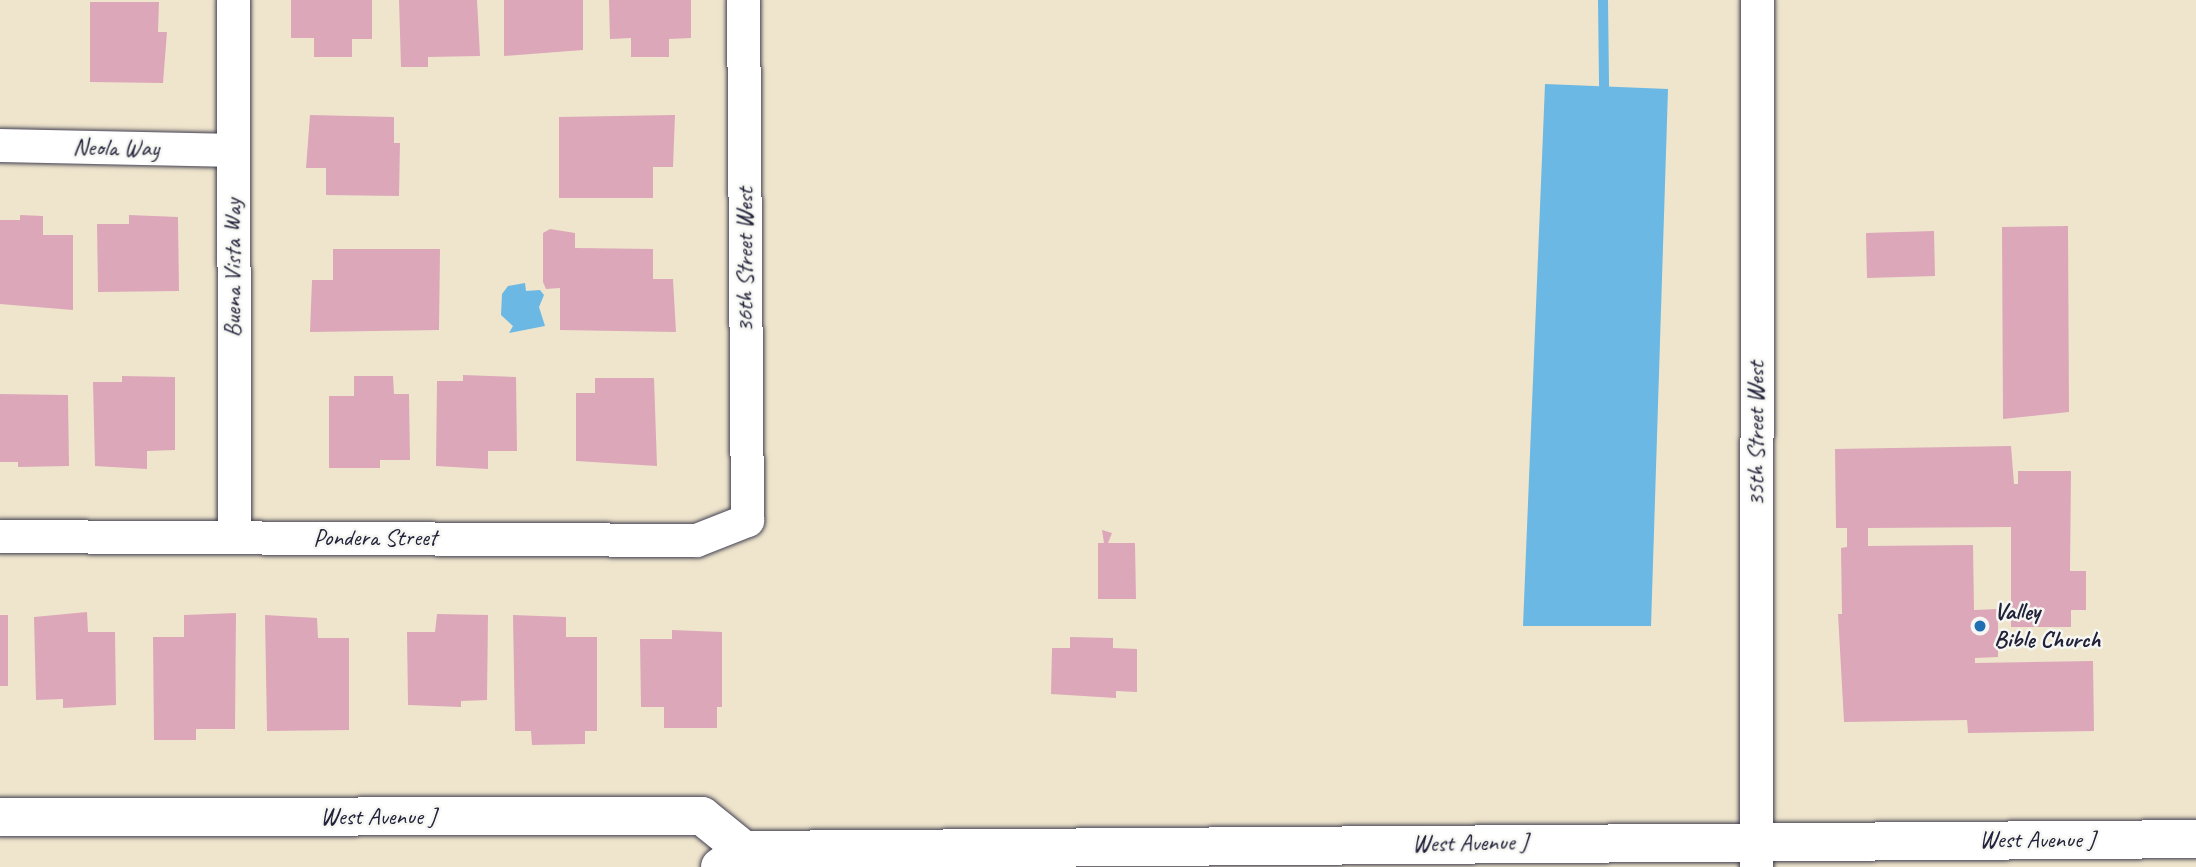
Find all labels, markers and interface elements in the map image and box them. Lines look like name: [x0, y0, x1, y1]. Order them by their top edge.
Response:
street label: Neola Way: [73, 133, 159, 163]
street label: 36th Street West: [731, 187, 759, 333]
street label: Buena Vista Way: [219, 199, 247, 337]
street label: 35th Street West: [1742, 361, 1770, 507]
street label: Pondera Street: [313, 524, 437, 552]
place label: Valley Bible Church: [1994, 598, 2101, 654]
marker: Valley Bible Church: [1972, 618, 1988, 634]
street label: West Avenue J: [320, 803, 436, 831]
street label: West Avenue J: [1979, 826, 2095, 854]
street label: West Avenue J: [1412, 828, 1528, 858]

